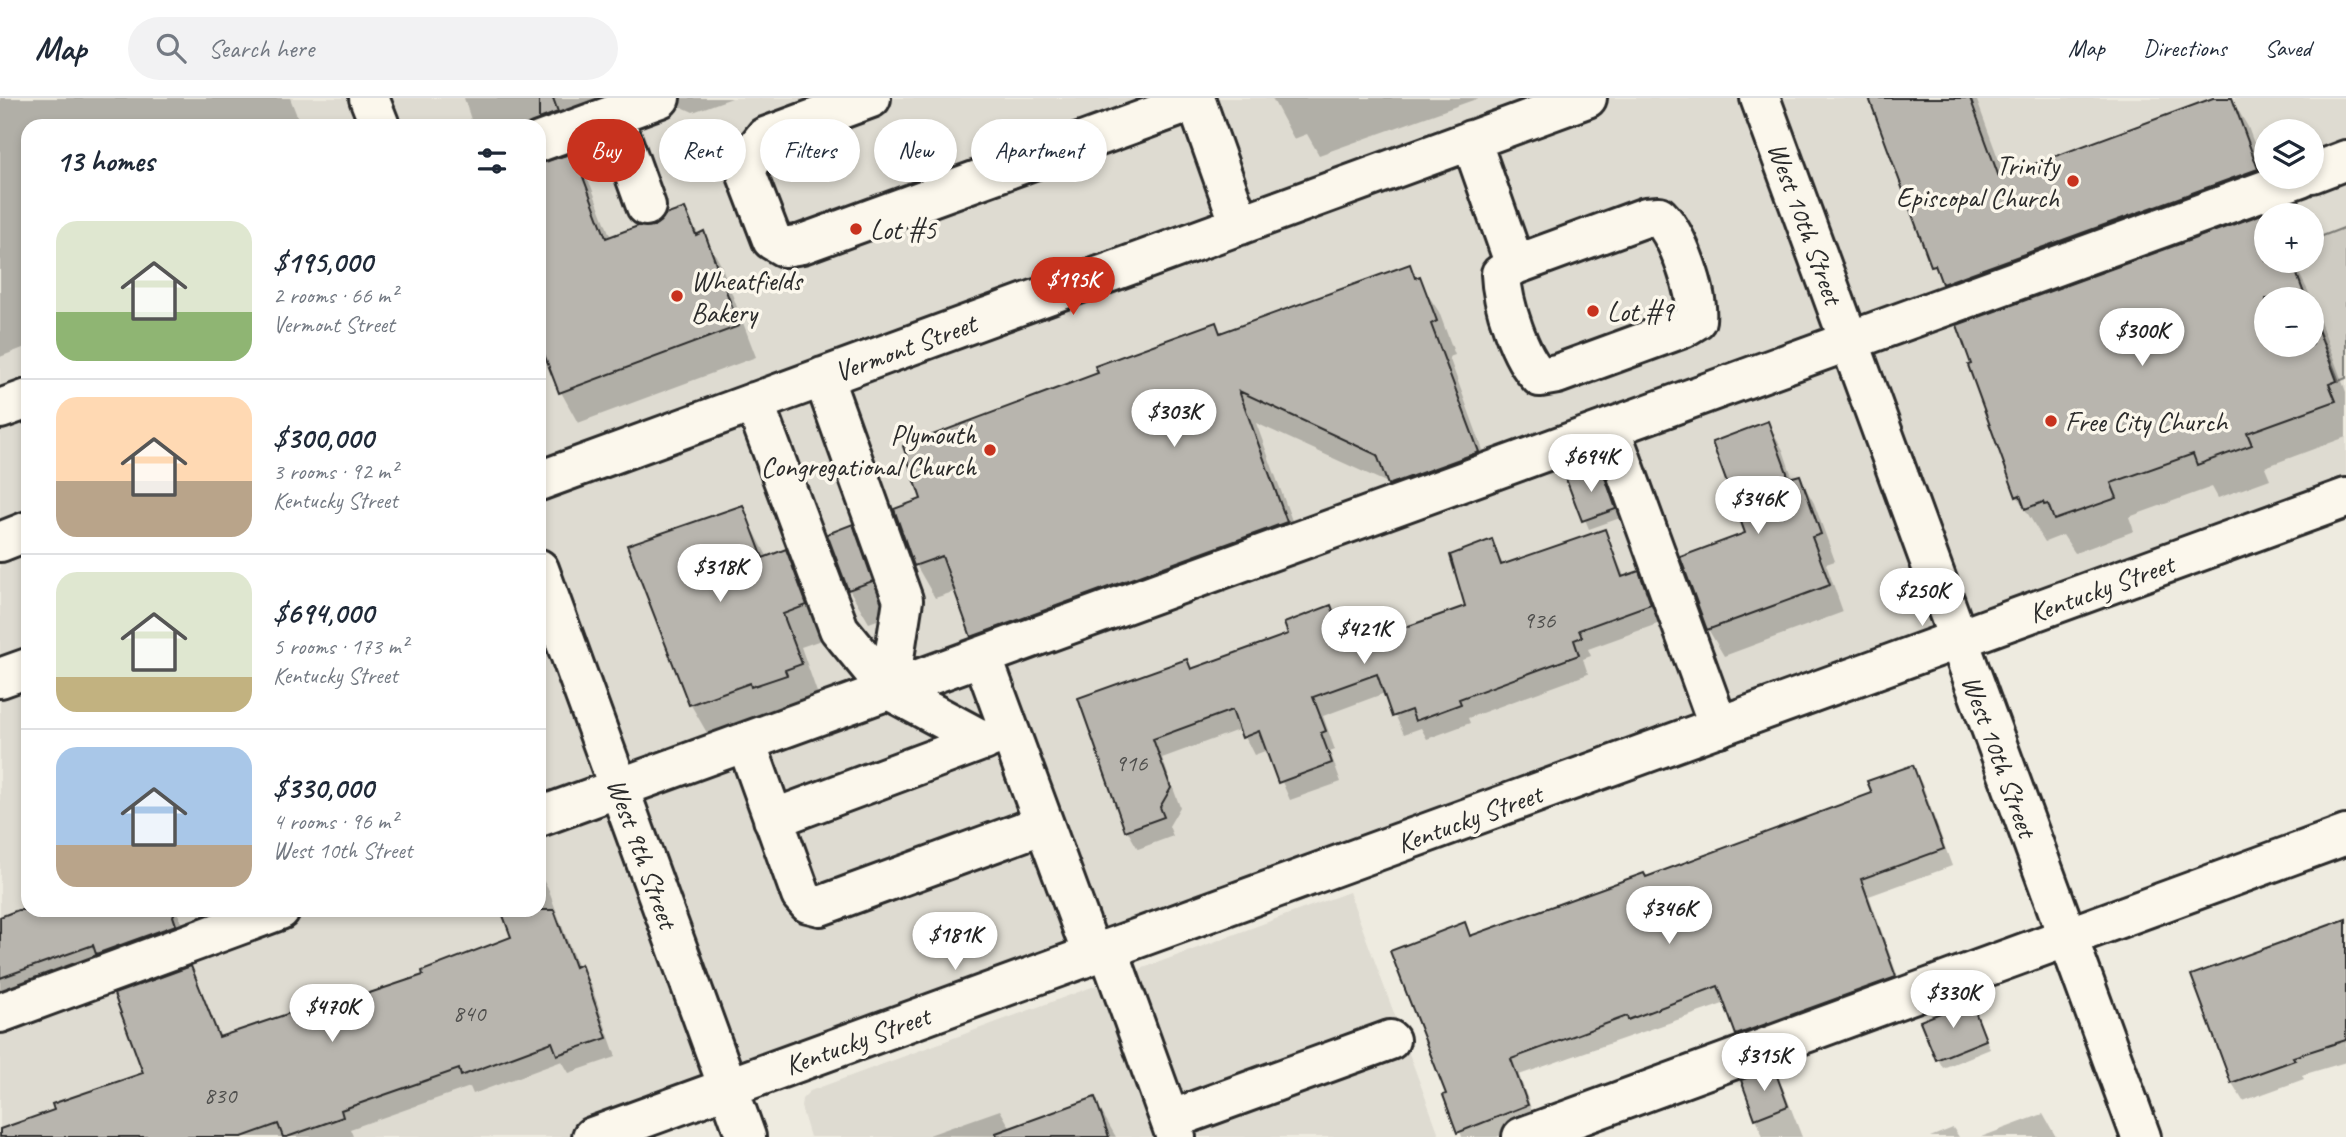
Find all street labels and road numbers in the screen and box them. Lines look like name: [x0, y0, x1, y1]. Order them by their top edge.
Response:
street label: West 10th Street: [1760, 138, 1852, 311]
street label: Vermont Street: [830, 305, 983, 389]
street label: Kentucky Street: [2024, 545, 2181, 631]
street label: West 10th Street: [1954, 671, 2046, 844]
street label: West 9th Street: [599, 773, 687, 935]
street label: Kentucky Street: [1392, 775, 1549, 861]
street label: Kentucky Street: [780, 997, 937, 1083]

